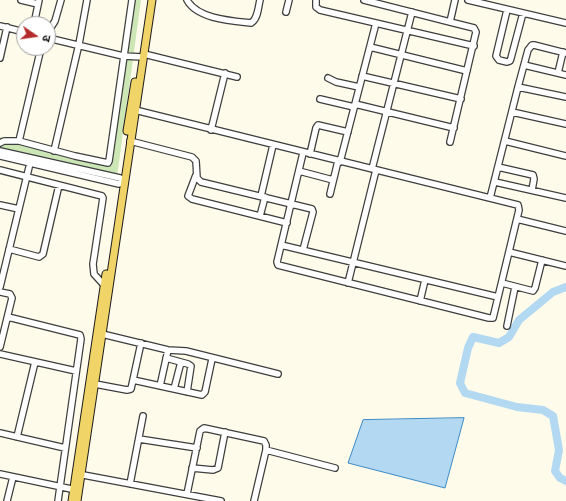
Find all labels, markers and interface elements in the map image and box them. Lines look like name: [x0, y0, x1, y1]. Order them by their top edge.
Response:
north arrow: [16, 16, 56, 56]
text: उ: [39, 34, 54, 43]

